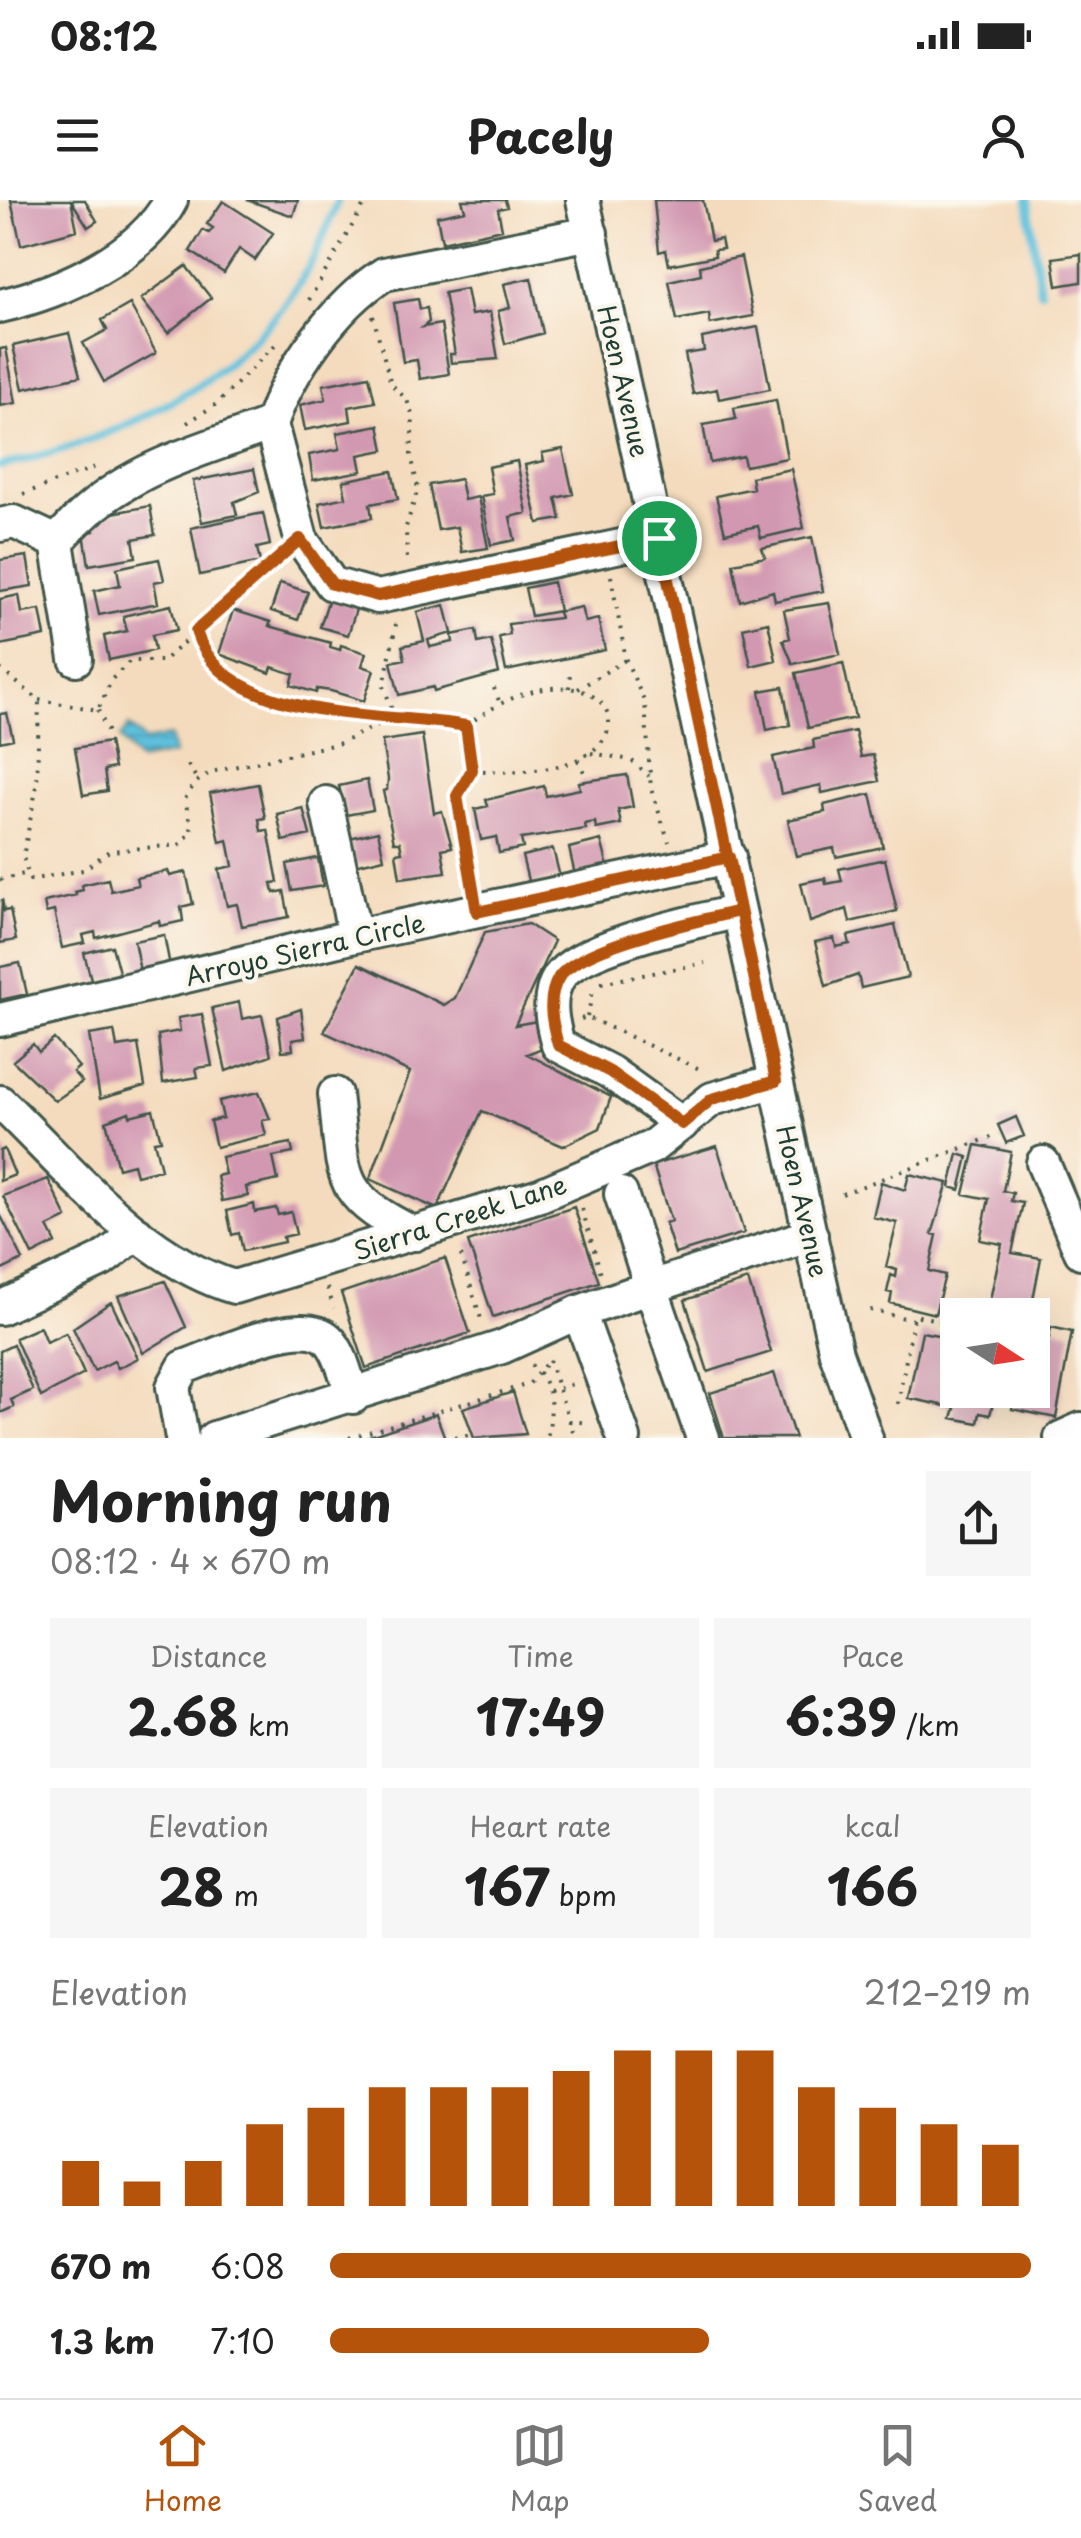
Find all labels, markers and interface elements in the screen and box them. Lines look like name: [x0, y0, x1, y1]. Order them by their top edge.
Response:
text: 08:12: [50, 7, 158, 64]
text: Pacely: [467, 101, 614, 169]
icon: menu: [50, 108, 105, 163]
icon: person: [976, 108, 1031, 163]
street label: Hoen Avenue: [588, 301, 660, 461]
pin: [617, 496, 702, 581]
icon: arrive: [632, 511, 687, 566]
street label: Arroyo Sierra Circle: [182, 903, 428, 995]
street label: Hoen Avenue: [767, 1121, 839, 1281]
street label: Sierra Creek Lane: [349, 1165, 571, 1269]
north arrow: [940, 1298, 1050, 1408]
map controls: [940, 1298, 1050, 1408]
text: Morning run: [50, 1458, 392, 1541]
button: share: [926, 1471, 1031, 1576]
text: 08:12 · 4 × 670 m: [50, 1537, 330, 1585]
text: Distance: [150, 1634, 267, 1677]
text: Time: [507, 1634, 574, 1677]
text: Pace: [841, 1634, 904, 1677]
text: 2.68: [127, 1677, 239, 1753]
text: 17:49: [476, 1677, 605, 1753]
text: 6:39: [785, 1677, 897, 1753]
text: km: [239, 1703, 290, 1746]
text: /km: [897, 1703, 960, 1746]
text: Elevation: [148, 1804, 269, 1847]
text: Heart rate: [470, 1804, 611, 1847]
text: kcal: [845, 1804, 900, 1847]
text: 28: [158, 1847, 224, 1923]
text: 167: [464, 1847, 550, 1923]
text: 166: [827, 1847, 918, 1923]
text: m: [224, 1873, 259, 1916]
text: bpm: [550, 1873, 617, 1916]
text: Elevation: [50, 1968, 188, 2016]
text: 212–219 m: [864, 1968, 1031, 2016]
text: 670 m: [50, 2242, 151, 2290]
text: 6:08: [210, 2242, 285, 2290]
text: 1.3 km: [50, 2317, 155, 2365]
text: 7:10: [210, 2317, 275, 2365]
tab: Home: [144, 2418, 222, 2521]
tab: Map: [510, 2418, 570, 2521]
tab: Saved: [858, 2418, 937, 2521]

